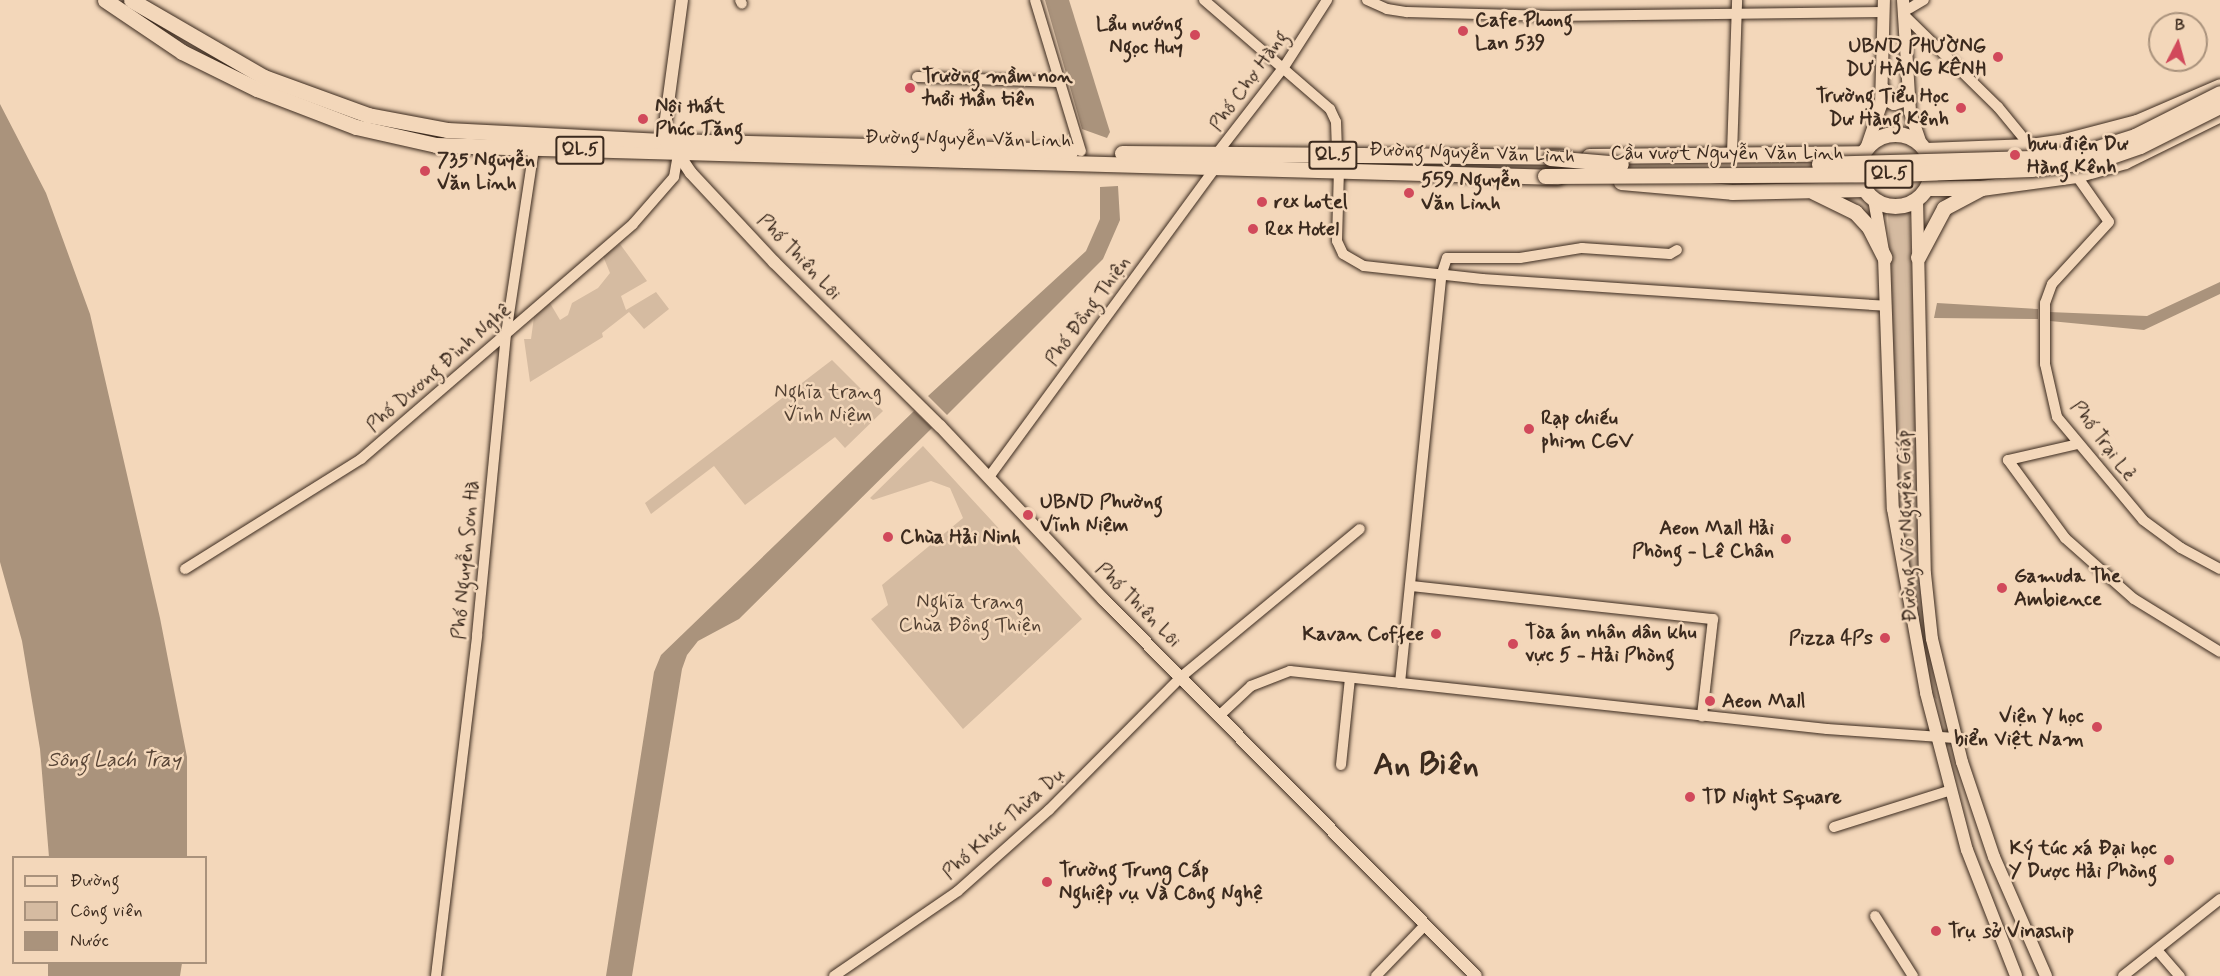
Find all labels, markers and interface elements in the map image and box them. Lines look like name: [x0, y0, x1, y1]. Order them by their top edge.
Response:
place label: Cafe Phong Lan 539: [1475, 8, 1572, 55]
place label: Lẩu nướng Ngọc Huy: [1096, 12, 1183, 59]
north arrow: [2148, 12, 2208, 72]
text: B: [2174, 15, 2186, 37]
marker: Cafe Phong Lan 539: [1456, 24, 1470, 38]
street label: Phố Chợ Hàng: [1204, 26, 1294, 136]
marker: Lẩu nướng Ngọc Huy: [1188, 28, 1202, 42]
place label: UBND PHƯỜNG DƯ HÀNG KÊNH: [1843, 34, 1986, 81]
marker: UBND PHƯỜNG DƯ HÀNG KÊNH: [1991, 50, 2005, 64]
place label: Trường mầm non tuổi thần tiên: [922, 64, 1062, 111]
marker: Trường mầm non tuổi thần tiên: [903, 81, 917, 95]
place label: Trường Tiểu Học Dư Hàng Kênh: [1818, 84, 1949, 131]
place label: Nội thất Phúc Tăng: [655, 95, 741, 142]
marker: Trường Tiểu Học Dư Hàng Kênh: [1954, 101, 1968, 115]
marker: Nội thất Phúc Tăng: [636, 112, 650, 126]
street label: Đường Nguyễn Văn Linh: [866, 125, 1070, 153]
place label: bưu điện Dư Hàng Kênh: [2027, 132, 2129, 179]
road number: QL.5: [554, 135, 606, 165]
street label: Đường Nguyễn Văn Linh: [1370, 137, 1574, 169]
road number: QL.5: [1308, 140, 1358, 170]
street label: Cầu vượt Nguyễn Văn Linh: [1613, 141, 1841, 165]
place label: 735 Nguyễn Văn Linh: [437, 148, 535, 195]
marker: bưu điện Dư Hàng Kênh: [2008, 148, 2022, 162]
road number: QL.5: [1864, 159, 1914, 189]
marker: 735 Nguyễn Văn Linh: [418, 164, 432, 178]
place label: 559 Nguyễn Văn Linh: [1421, 169, 1520, 216]
marker: 559 Nguyễn Văn Linh: [1402, 186, 1416, 200]
place label: rex hotel: [1274, 190, 1348, 214]
marker: rex hotel: [1255, 195, 1269, 209]
street label: Phố Thiên Lôi: [751, 208, 847, 306]
place label: Rex Hotel: [1265, 217, 1339, 241]
marker: Rex Hotel: [1246, 222, 1260, 236]
street label: Phố Đồng Thiện: [1040, 252, 1136, 370]
street label: Phố Dương Đình Nghệ: [362, 299, 516, 437]
park label: Nghĩa trang Vĩnh Niệm: [774, 381, 882, 428]
street label: Phố Trại Lẻ: [2065, 396, 2141, 486]
place label: Rạp chiếu phim CGV: [1541, 406, 1634, 453]
marker: Rạp chiếu phim CGV: [1522, 422, 1536, 436]
street label: Đường Võ Nguyên Giáp: [1892, 431, 1922, 621]
street label: Phố Nguyễn Sơn Hà: [447, 478, 485, 642]
place label: UBND Phường Vĩnh Niệm: [1040, 491, 1163, 538]
marker: UBND Phường Vĩnh Niệm: [1021, 508, 1035, 522]
place label: Aeon Mall Hải Phòng - Lê Chân: [1632, 516, 1774, 563]
place label: Chùa Hải Ninh: [900, 525, 1021, 549]
marker: Chùa Hải Ninh: [881, 530, 895, 544]
marker: Aeon Mall Hải Phòng - Lê Chân: [1779, 532, 1793, 546]
street label: Phố Thiên Lôi: [1090, 557, 1186, 653]
place label: Gamuda The Ambience: [2014, 564, 2121, 611]
marker: Gamuda The Ambience: [1995, 581, 2009, 595]
park label: Nghĩa trang Chùa Đồng Thiện: [899, 591, 1041, 638]
place label: Tòa án nhân dân khu vực 5 - Hải Phòng: [1525, 620, 1695, 667]
place label: Kavan Coffee: [1301, 622, 1424, 646]
place label: Pizza 4Ps: [1789, 626, 1873, 650]
marker: Kavan Coffee: [1429, 627, 1443, 641]
marker: Pizza 4Ps: [1878, 631, 1892, 645]
marker: Tòa án nhân dân khu vực 5 - Hải Phòng: [1506, 637, 1520, 651]
place label: Aeon Mall: [1722, 689, 1804, 713]
marker: Aeon Mall: [1703, 694, 1717, 708]
place label: Viện Y học biển Việt Nam: [1957, 704, 2084, 751]
marker: Viện Y học biển Việt Nam: [2088, 718, 2106, 736]
district label: An Biên: [1373, 746, 1479, 784]
water label: Sông Lạch Tray: [47, 747, 181, 773]
street label: Phố Khúc Thừa Dụ: [938, 761, 1070, 885]
place label: TD Night Square: [1702, 785, 1844, 809]
marker: TD Night Square: [1683, 790, 1697, 804]
place label: Ký túc xá Đại học Y Dược Hải Phòng: [2006, 837, 2157, 884]
marker: Ký túc xá Đại học Y Dược Hải Phòng: [2162, 853, 2176, 867]
legend: [12, 856, 207, 964]
place label: Trường Trung Cấp Nghiệp vụ Và Công Nghệ: [1059, 858, 1262, 905]
text: Đường: [70, 869, 120, 893]
marker: Trường Trung Cấp Nghiệp vụ Và Công Nghệ: [1040, 875, 1054, 889]
text: Công viên: [70, 899, 143, 923]
place label: Trụ sở Vinaship: [1948, 919, 2074, 943]
marker: Trụ sở Vinaship: [1929, 924, 1943, 938]
text: Nước: [70, 929, 109, 953]

